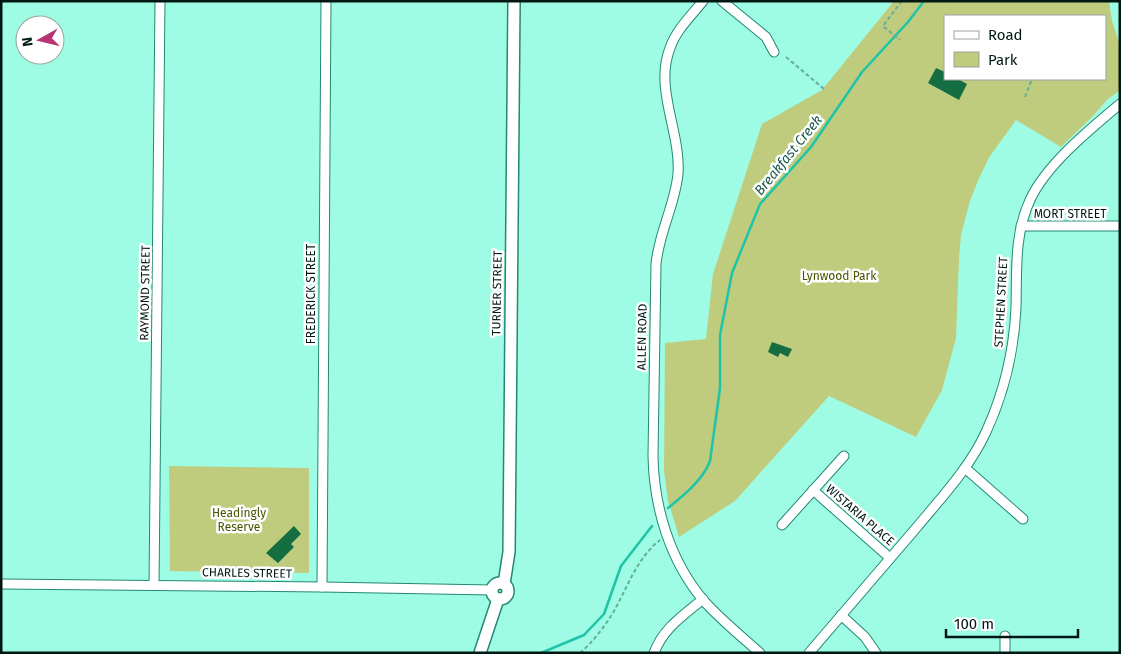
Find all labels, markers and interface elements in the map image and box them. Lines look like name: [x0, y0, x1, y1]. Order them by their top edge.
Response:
north arrow: [15, 15, 65, 65]
legend: [944, 15, 1106, 80]
text: Road: [988, 26, 1023, 44]
text: N: [19, 36, 37, 48]
text: Park: [988, 51, 1018, 69]
water label: Breakfast Creek: [751, 112, 826, 199]
street label: MORT STREET: [1034, 207, 1107, 221]
street label: FREDERICK STREET: [304, 243, 318, 344]
street label: RAYMOND STREET: [137, 244, 153, 341]
street label: TURNER STREET: [489, 249, 505, 336]
street label: STEPHEN STREET: [992, 256, 1010, 348]
park label: Lynwood Park: [802, 269, 877, 283]
street label: ALLEN ROAD: [634, 303, 650, 370]
street label: WISTARIA PLACE: [823, 482, 897, 548]
park label: Headingly Reserve: [212, 506, 266, 534]
street label: CHARLES STREET: [202, 565, 293, 581]
scale bar: [946, 606, 1078, 638]
text: 100 m: [954, 615, 994, 633]

